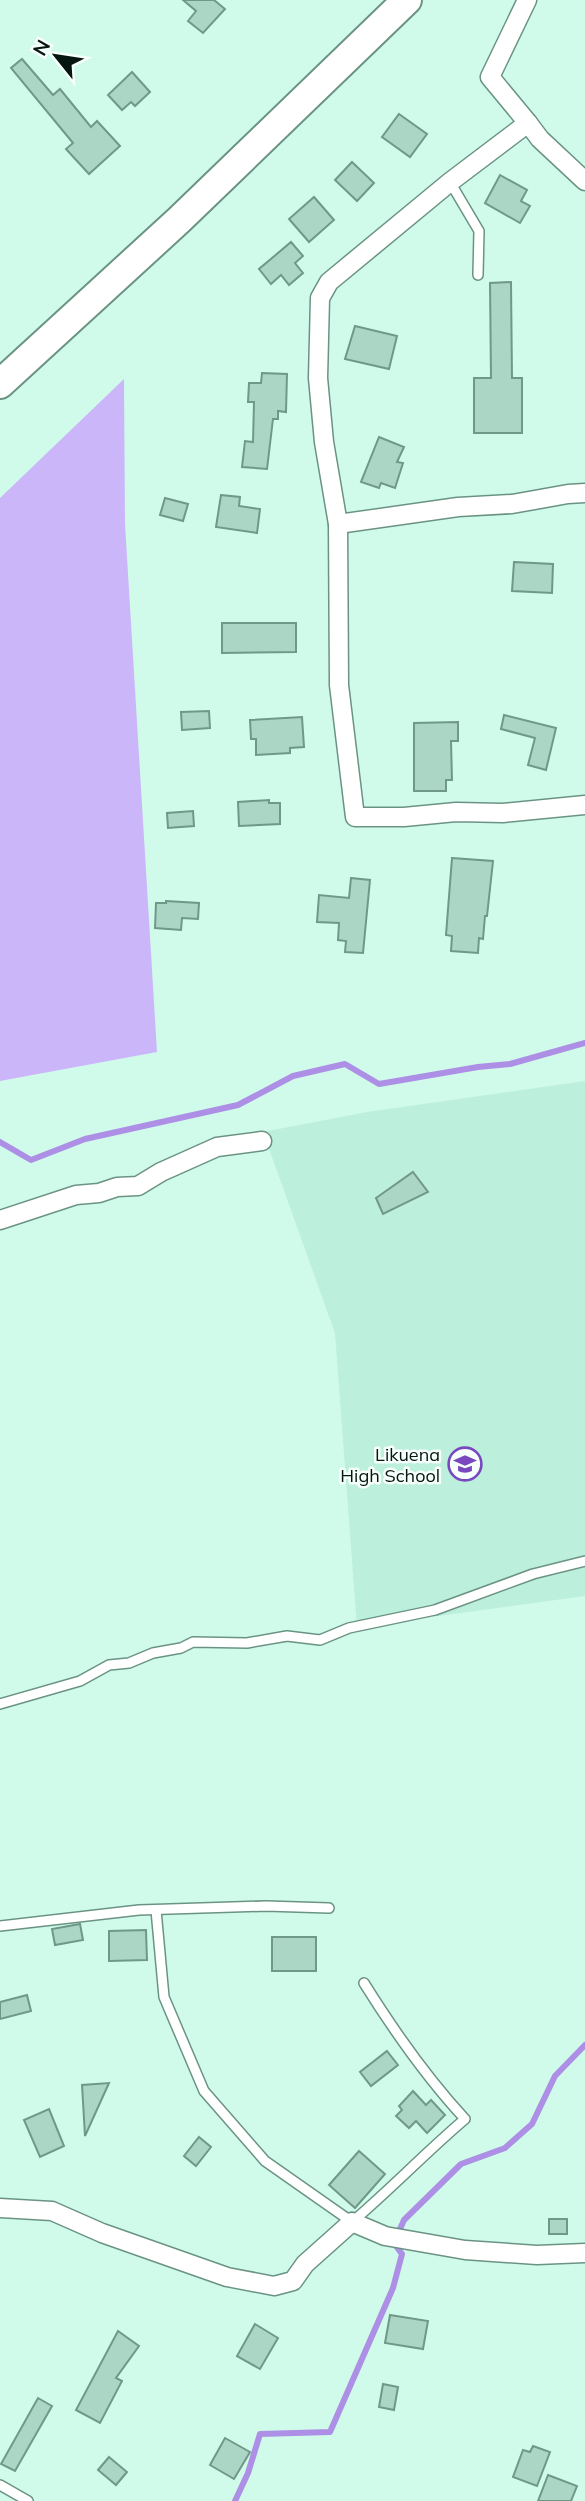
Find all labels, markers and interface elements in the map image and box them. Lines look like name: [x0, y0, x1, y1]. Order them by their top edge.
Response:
north arrow: [21, 21, 91, 91]
text: N: [27, 35, 55, 60]
place label: Likuena High School: [340, 1443, 440, 1487]
school or university icon: Likuena High School: [446, 1445, 484, 1483]

